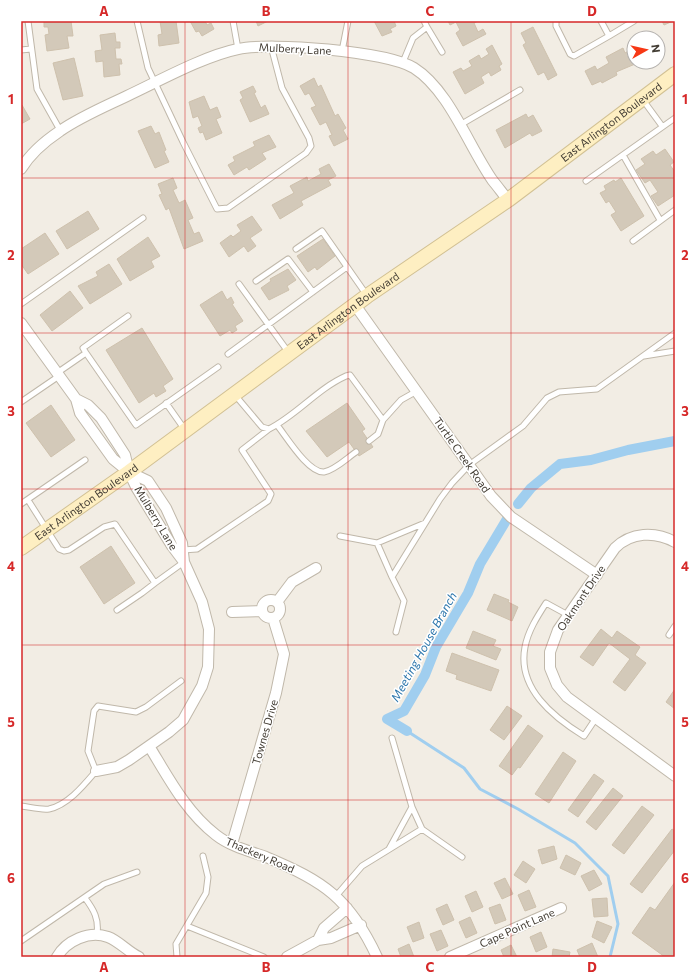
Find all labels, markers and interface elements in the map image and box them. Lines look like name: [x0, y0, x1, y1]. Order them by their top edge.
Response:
text: A: [99, 3, 109, 19]
text: B: [262, 3, 271, 19]
text: C: [426, 3, 435, 19]
text: D: [587, 3, 597, 19]
north arrow: [626, 30, 666, 70]
street label: Mulberry Lane: [258, 40, 332, 57]
text: N: [649, 44, 663, 54]
street label: East Arlington Boulevard: [558, 79, 664, 164]
text: 1: [8, 91, 14, 107]
text: 1: [682, 91, 688, 107]
text: 2: [7, 247, 15, 263]
text: 2: [681, 247, 689, 263]
street label: East Arlington Boulevard: [294, 269, 402, 352]
text: 3: [7, 403, 15, 419]
text: 3: [681, 403, 689, 419]
street label: Turtle Creek Road: [432, 415, 493, 495]
street label: East Arlington Boulevard: [32, 461, 140, 542]
street label: Mulberry Lane: [132, 483, 181, 552]
text: 4: [7, 558, 15, 574]
text: 4: [681, 558, 689, 574]
street label: Oakmont Drive: [554, 562, 607, 633]
water label: Meeting House Branch: [387, 589, 459, 704]
street label: Townes Drive: [249, 698, 280, 766]
text: 5: [7, 714, 15, 730]
text: 5: [681, 714, 689, 730]
street label: Thackery Road: [224, 834, 297, 875]
text: 6: [7, 870, 15, 886]
text: 6: [681, 870, 689, 886]
street label: Cape Point Lane: [477, 905, 557, 950]
text: A: [99, 959, 109, 975]
text: B: [262, 959, 271, 975]
text: C: [426, 959, 435, 975]
text: D: [587, 959, 597, 975]

